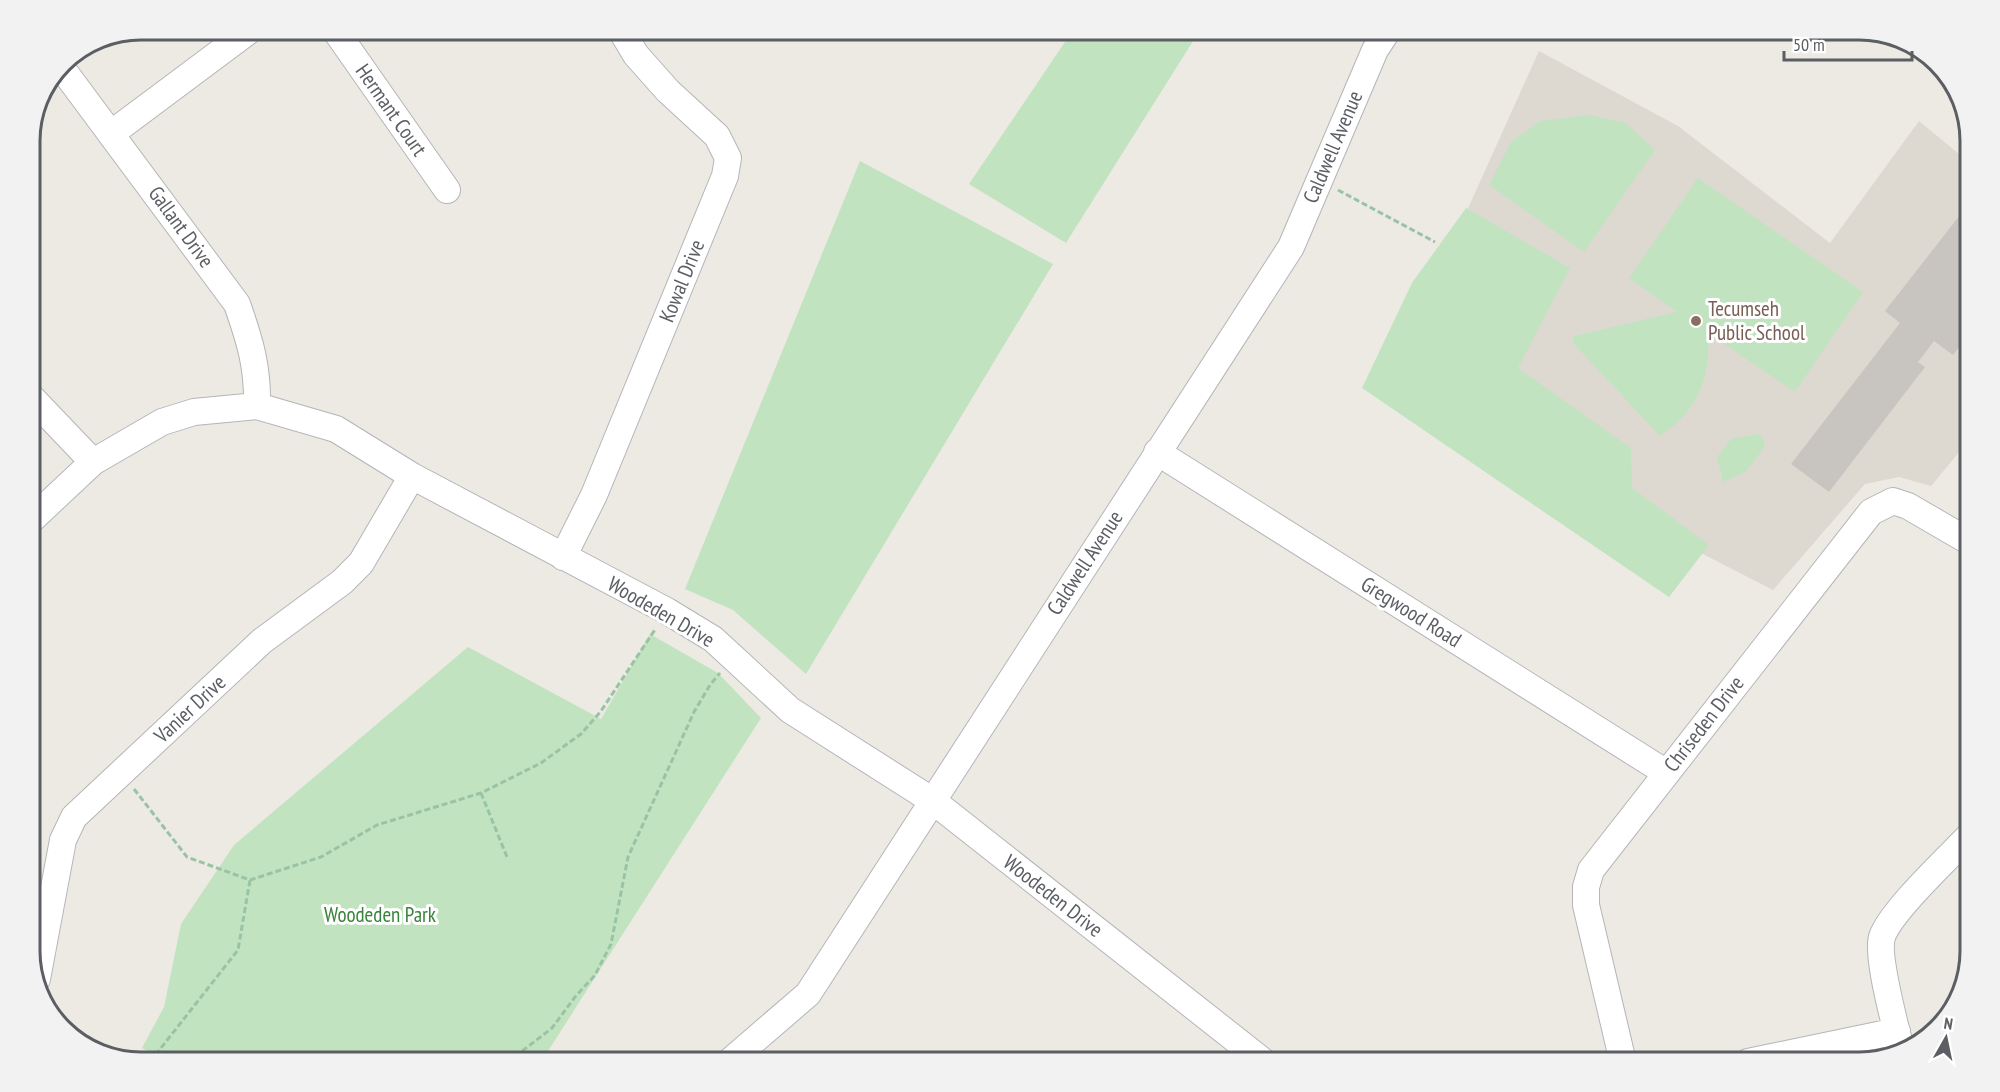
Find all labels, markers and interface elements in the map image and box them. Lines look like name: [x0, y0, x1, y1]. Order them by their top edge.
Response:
scale bar: [1784, 24, 1912, 62]
text: 50 m: [1793, 33, 1825, 56]
street label: Hermant Court: [350, 58, 433, 161]
street label: Caldwell Avenue: [1297, 87, 1368, 207]
street label: Gallant Drive: [143, 181, 220, 273]
street label: Kowal Drive: [653, 236, 710, 326]
place label: Tecumseh Public School: [1708, 295, 1805, 346]
marker: Tecumseh Public School: [1689, 314, 1703, 328]
street label: Caldwell Avenue: [1041, 505, 1128, 620]
street label: Woodeden Drive: [603, 570, 719, 653]
street label: Gregwood Road: [1356, 570, 1466, 653]
street label: Vanier Drive: [148, 669, 231, 749]
street label: Chriseden Drive: [1658, 670, 1750, 777]
street label: Woodeden Drive: [998, 848, 1108, 943]
park label: Woodeden Park: [324, 901, 436, 928]
north arrow: [1916, 1008, 1976, 1068]
text: N: [1943, 1013, 1954, 1034]

